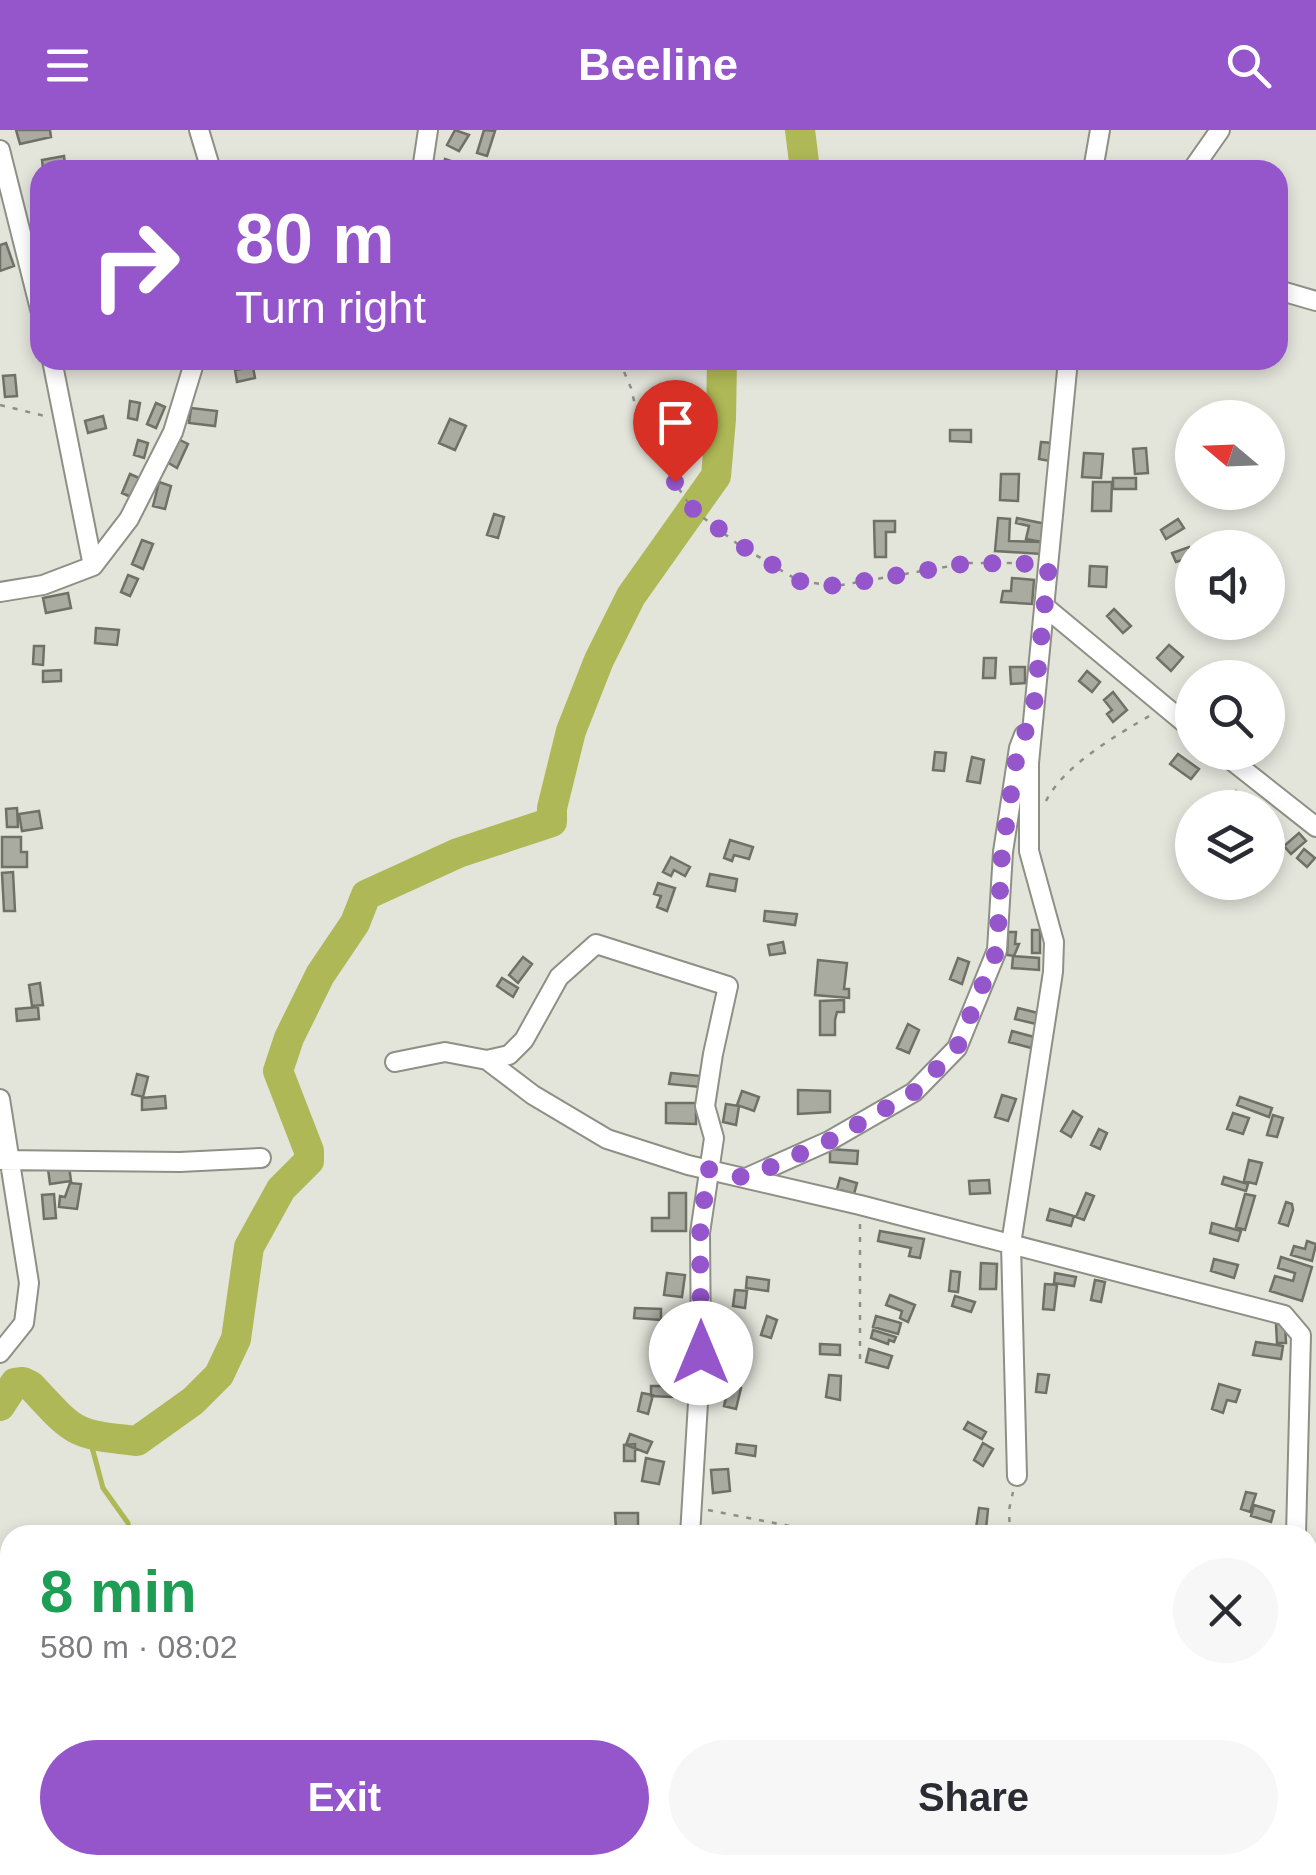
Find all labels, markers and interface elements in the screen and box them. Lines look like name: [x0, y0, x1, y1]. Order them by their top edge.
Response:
icon: menu: [40, 38, 95, 93]
icon: search: [1221, 38, 1276, 93]
text: Beeline: [578, 39, 738, 90]
icon: right: [70, 200, 200, 330]
text: 80 m: [235, 200, 395, 278]
text: Turn right: [235, 282, 426, 333]
pin: [633, 380, 718, 483]
icon: arrive: [648, 395, 703, 450]
north arrow: [1175, 400, 1285, 510]
map controls: [1175, 400, 1285, 900]
button: sound: [1175, 530, 1285, 640]
button: search: [1175, 660, 1285, 770]
button: layers: [1175, 790, 1285, 900]
position arrow: [649, 1301, 753, 1405]
text: 8 min: [40, 1558, 197, 1625]
button: close: [1173, 1558, 1278, 1663]
text: 580 m · 08:02: [40, 1629, 237, 1665]
button: Exit: [40, 1740, 649, 1855]
button: Share: [669, 1740, 1278, 1855]

